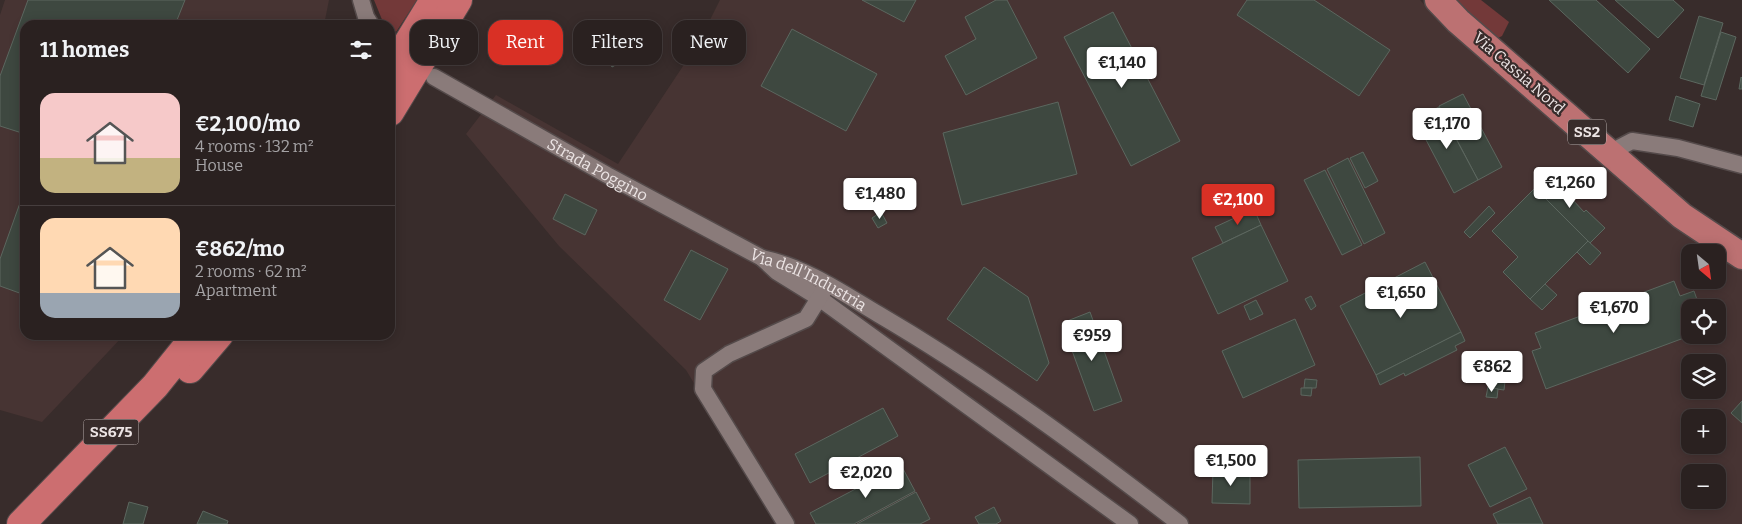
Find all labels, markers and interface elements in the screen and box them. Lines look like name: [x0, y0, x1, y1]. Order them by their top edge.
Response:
chip: Buy: [410, 20, 478, 65]
chip: Rent: [488, 20, 563, 65]
chip: Filters: [573, 20, 662, 65]
chip: New: [672, 20, 746, 65]
street label: Via Cassia Nord: [1469, 28, 1569, 118]
icon: filters: [347, 36, 375, 64]
text: 11 homes: [40, 37, 129, 63]
pin: €1,140: [1081, 46, 1163, 89]
text: €1,140: [1098, 53, 1146, 72]
pin: €1,170: [1406, 108, 1488, 150]
text: €2,100/mo: [195, 111, 300, 137]
icon: home: [80, 113, 140, 173]
text: €1,170: [1424, 114, 1470, 133]
road number: SS2: [1568, 120, 1606, 144]
street label: Strada Poggino: [544, 134, 651, 205]
text: 4 rooms · 132 m²: [195, 137, 314, 156]
text: House: [195, 156, 243, 175]
pin: €1,260: [1529, 166, 1611, 209]
text: €1,260: [1545, 173, 1595, 192]
pin: €1,480: [839, 178, 921, 220]
text: €1,480: [854, 184, 906, 203]
pin: €2,100: [1197, 184, 1279, 226]
text: €2,100: [1213, 190, 1263, 209]
text: €862/mo: [195, 236, 285, 262]
icon: home: [80, 238, 140, 298]
street label: Via dell'Industria: [747, 244, 870, 315]
north arrow: [1681, 244, 1726, 289]
map controls: [1681, 244, 1726, 509]
text: 2 rooms · 62 m²: [195, 262, 307, 281]
pin: €1,650: [1360, 276, 1442, 319]
text: Apartment: [195, 281, 277, 300]
text: €1,650: [1376, 283, 1426, 302]
pin: €1,670: [1573, 292, 1655, 334]
text: €1,670: [1589, 298, 1639, 317]
button: locate: [1681, 299, 1726, 344]
pin: €959: [1062, 320, 1122, 362]
text: €959: [1073, 326, 1111, 345]
pin: €862: [1462, 350, 1522, 393]
button: layers: [1681, 354, 1726, 399]
text: €862: [1473, 357, 1511, 376]
button: +: [1681, 409, 1726, 454]
road number: SS675: [84, 420, 138, 444]
pin: €1,500: [1190, 444, 1272, 487]
text: €1,500: [1205, 451, 1257, 470]
pin: €2,020: [825, 456, 907, 499]
text: €2,020: [840, 463, 892, 482]
button: −: [1681, 464, 1726, 509]

